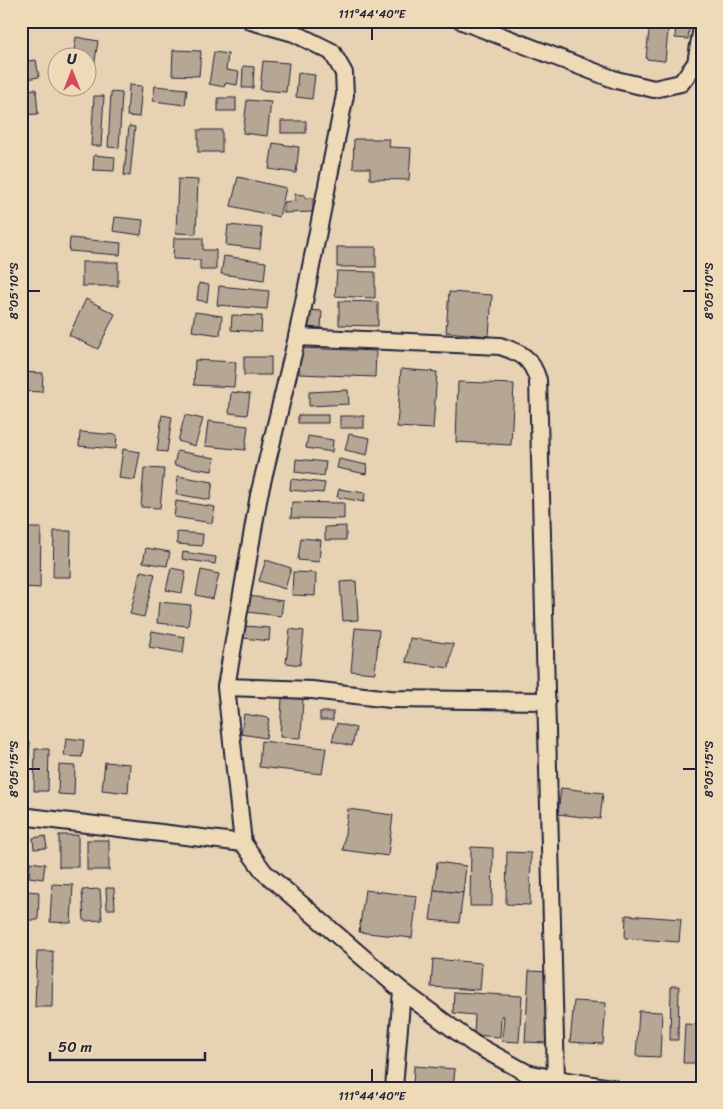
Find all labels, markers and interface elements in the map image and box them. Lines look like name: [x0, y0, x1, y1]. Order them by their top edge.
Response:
text: 111°44'40"E: [339, 3, 407, 25]
text: U: [67, 47, 77, 72]
north arrow: [48, 48, 98, 98]
text: 8°05'10"S: [3, 262, 25, 320]
text: 8°05'10"S: [698, 262, 720, 320]
text: 8°05'15"S: [3, 740, 25, 797]
text: 8°05'15"S: [698, 740, 720, 797]
scale bar: [50, 1029, 205, 1061]
text: 50 m: [58, 1034, 93, 1060]
text: 111°44'40"E: [339, 1085, 407, 1107]

